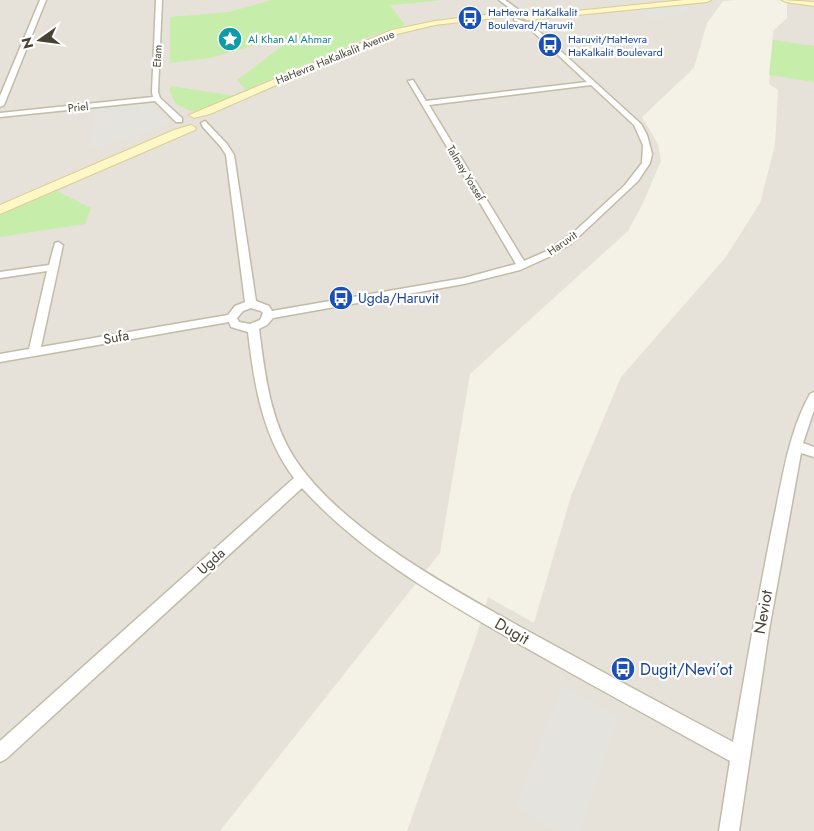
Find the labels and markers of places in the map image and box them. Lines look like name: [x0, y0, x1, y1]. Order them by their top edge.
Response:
place label: HaHevra HaKalkalit Boulevard/Haruvit: [488, 4, 577, 33]
bus stop icon: HaHevra HaKalkalit Boulevard/Haruvit: [457, 5, 483, 31]
place icon: Al Khan Al Ahmar: [217, 26, 243, 52]
place label: Al Khan Al Ahmar: [248, 31, 331, 47]
place label: Haruvit/HaHevra HaKalkalit Boulevard: [568, 31, 663, 60]
bus stop icon: Haruvit/HaHevra HaKalkalit Boulevard: [537, 32, 563, 58]
bus stop icon: Ugda/Haruvit: [328, 285, 354, 311]
place label: Ugda/Haruvit: [358, 288, 439, 308]
bus stop icon: Dugit/Nevi’ot: [610, 656, 636, 682]
place label: Dugit/Nevi’ot: [640, 658, 733, 681]

